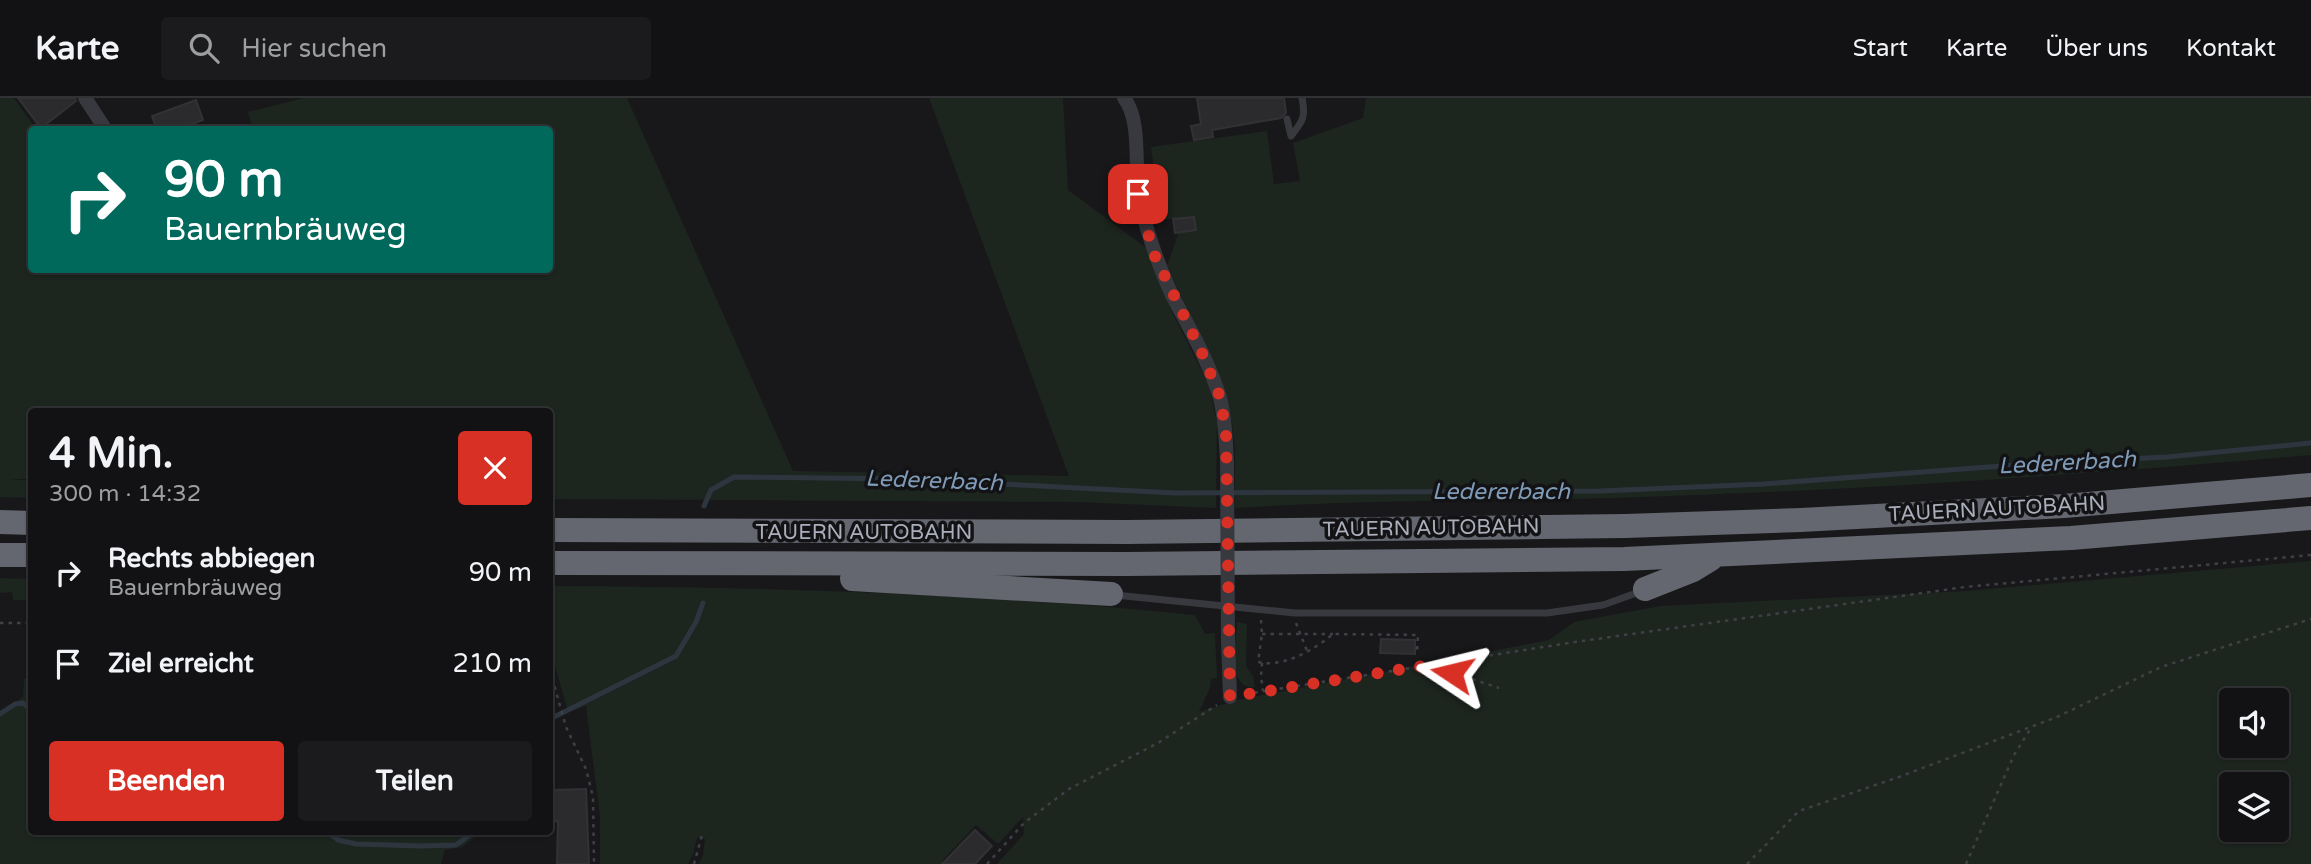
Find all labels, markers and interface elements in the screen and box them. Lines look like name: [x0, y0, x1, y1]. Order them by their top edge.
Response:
search box: [161, 17, 651, 80]
text: Karte: [35, 29, 119, 68]
icon: search: [185, 29, 223, 67]
text: Hier suchen: [241, 33, 387, 64]
text: Start: [1853, 34, 1908, 63]
text: Karte: [1946, 34, 2007, 63]
text: Über uns: [2045, 34, 2148, 63]
text: Kontakt: [2186, 34, 2276, 63]
text: 90 m: [164, 151, 283, 210]
icon: right: [49, 154, 140, 245]
pin: [1108, 164, 1168, 224]
icon: arrive: [1119, 175, 1157, 213]
text: Bauernbräuweg: [164, 211, 407, 249]
text: 4 Min.: [49, 428, 173, 479]
button: close: [458, 431, 532, 505]
water label: Ledererbach: [1997, 445, 2138, 481]
water label: Ledererbach: [865, 465, 1004, 497]
water label: Ledererbach: [1432, 478, 1571, 506]
text: 300 m · 14:32: [49, 480, 201, 508]
street label: TAUERN AUTOBAHN: [1888, 491, 2106, 527]
street label: TAUERN AUTOBAHN: [1322, 514, 1540, 542]
street label: TAUERN AUTOBAHN: [756, 520, 972, 545]
text: Rechts abbiegen: [108, 543, 315, 574]
icon: right: [49, 554, 87, 592]
text: 90 m: [469, 557, 532, 588]
text: Bauernbräuweg: [108, 574, 282, 602]
position arrow: [1415, 636, 1489, 710]
icon: arrive: [49, 645, 87, 683]
text: Ziel erreicht: [108, 648, 254, 679]
text: 210 m: [452, 648, 532, 679]
map controls: [2219, 688, 2289, 842]
button: sound: [2219, 688, 2289, 758]
button: Beenden: [49, 741, 284, 821]
button: Teilen: [298, 741, 532, 821]
button: layers: [2219, 772, 2289, 842]

